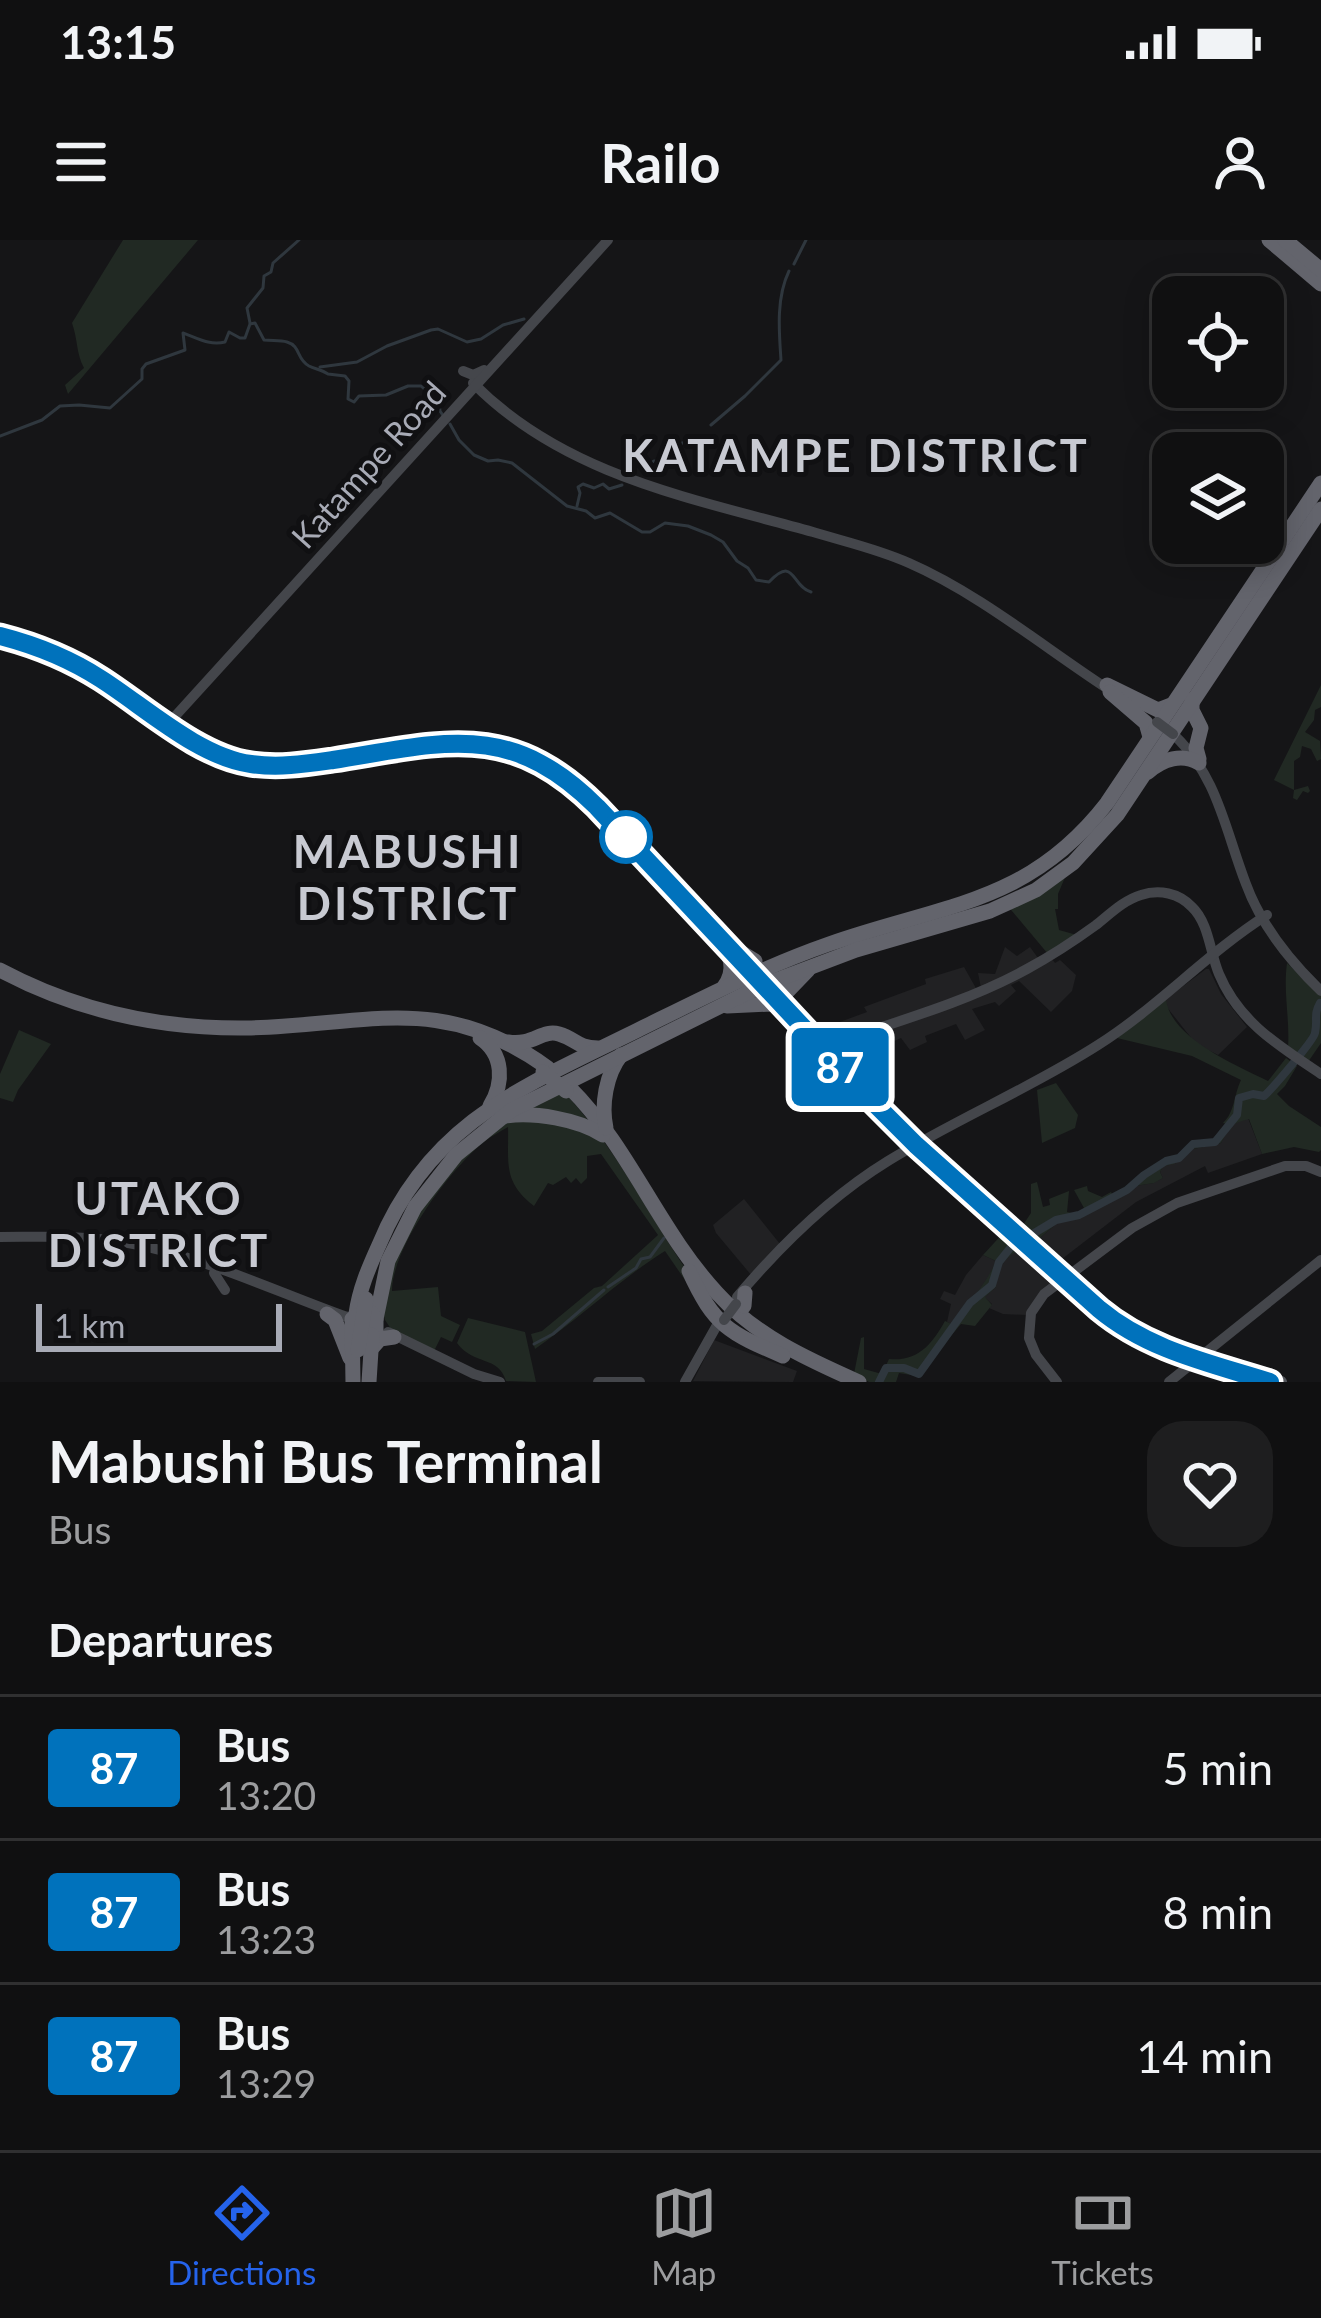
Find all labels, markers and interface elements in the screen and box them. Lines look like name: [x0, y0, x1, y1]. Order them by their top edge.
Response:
text: 13:15: [60, 15, 176, 69]
icon: menu: [48, 129, 114, 195]
icon: person: [1207, 129, 1273, 195]
text: Railo: [601, 130, 720, 195]
map controls: [1152, 276, 1284, 564]
button: locate: [1152, 276, 1284, 408]
street label: Katampe Road: [283, 372, 453, 556]
district label: KATAMPE DISTRICT: [622, 428, 1090, 482]
button: layers: [1152, 432, 1284, 564]
unlabelled marker: [601, 812, 651, 862]
district label: MABUSHI DISTRICT: [293, 824, 523, 930]
line badge: 87: [786, 1028, 894, 1106]
text: 87: [816, 1042, 864, 1092]
district label: UTAKO DISTRICT: [48, 1171, 270, 1277]
scale bar: [36, 1298, 282, 1351]
text: 1 km: [54, 1305, 126, 1345]
button: heart: [1147, 1421, 1273, 1547]
text: Mabushi Bus Terminal: [48, 1427, 603, 1495]
text: Bus: [48, 1506, 111, 1552]
text: Departures: [48, 1613, 273, 1667]
text: Bus: [216, 1718, 290, 1772]
text: 5 min: [1162, 1741, 1273, 1795]
text: 87: [90, 1743, 138, 1793]
text: 13:20: [216, 1772, 316, 1818]
text: Bus: [216, 1862, 290, 1916]
text: 8 min: [1162, 1885, 1273, 1939]
text: 87: [90, 1887, 138, 1937]
text: 13:23: [216, 1916, 316, 1962]
text: Bus: [216, 2006, 290, 2060]
text: 14 min: [1136, 2029, 1273, 2083]
text: 87: [90, 2031, 138, 2081]
text: 13:29: [216, 2060, 316, 2106]
tab: Directions: [167, 2180, 316, 2292]
tab: Map: [651, 2180, 717, 2292]
tab: Tickets: [1051, 2180, 1154, 2292]

